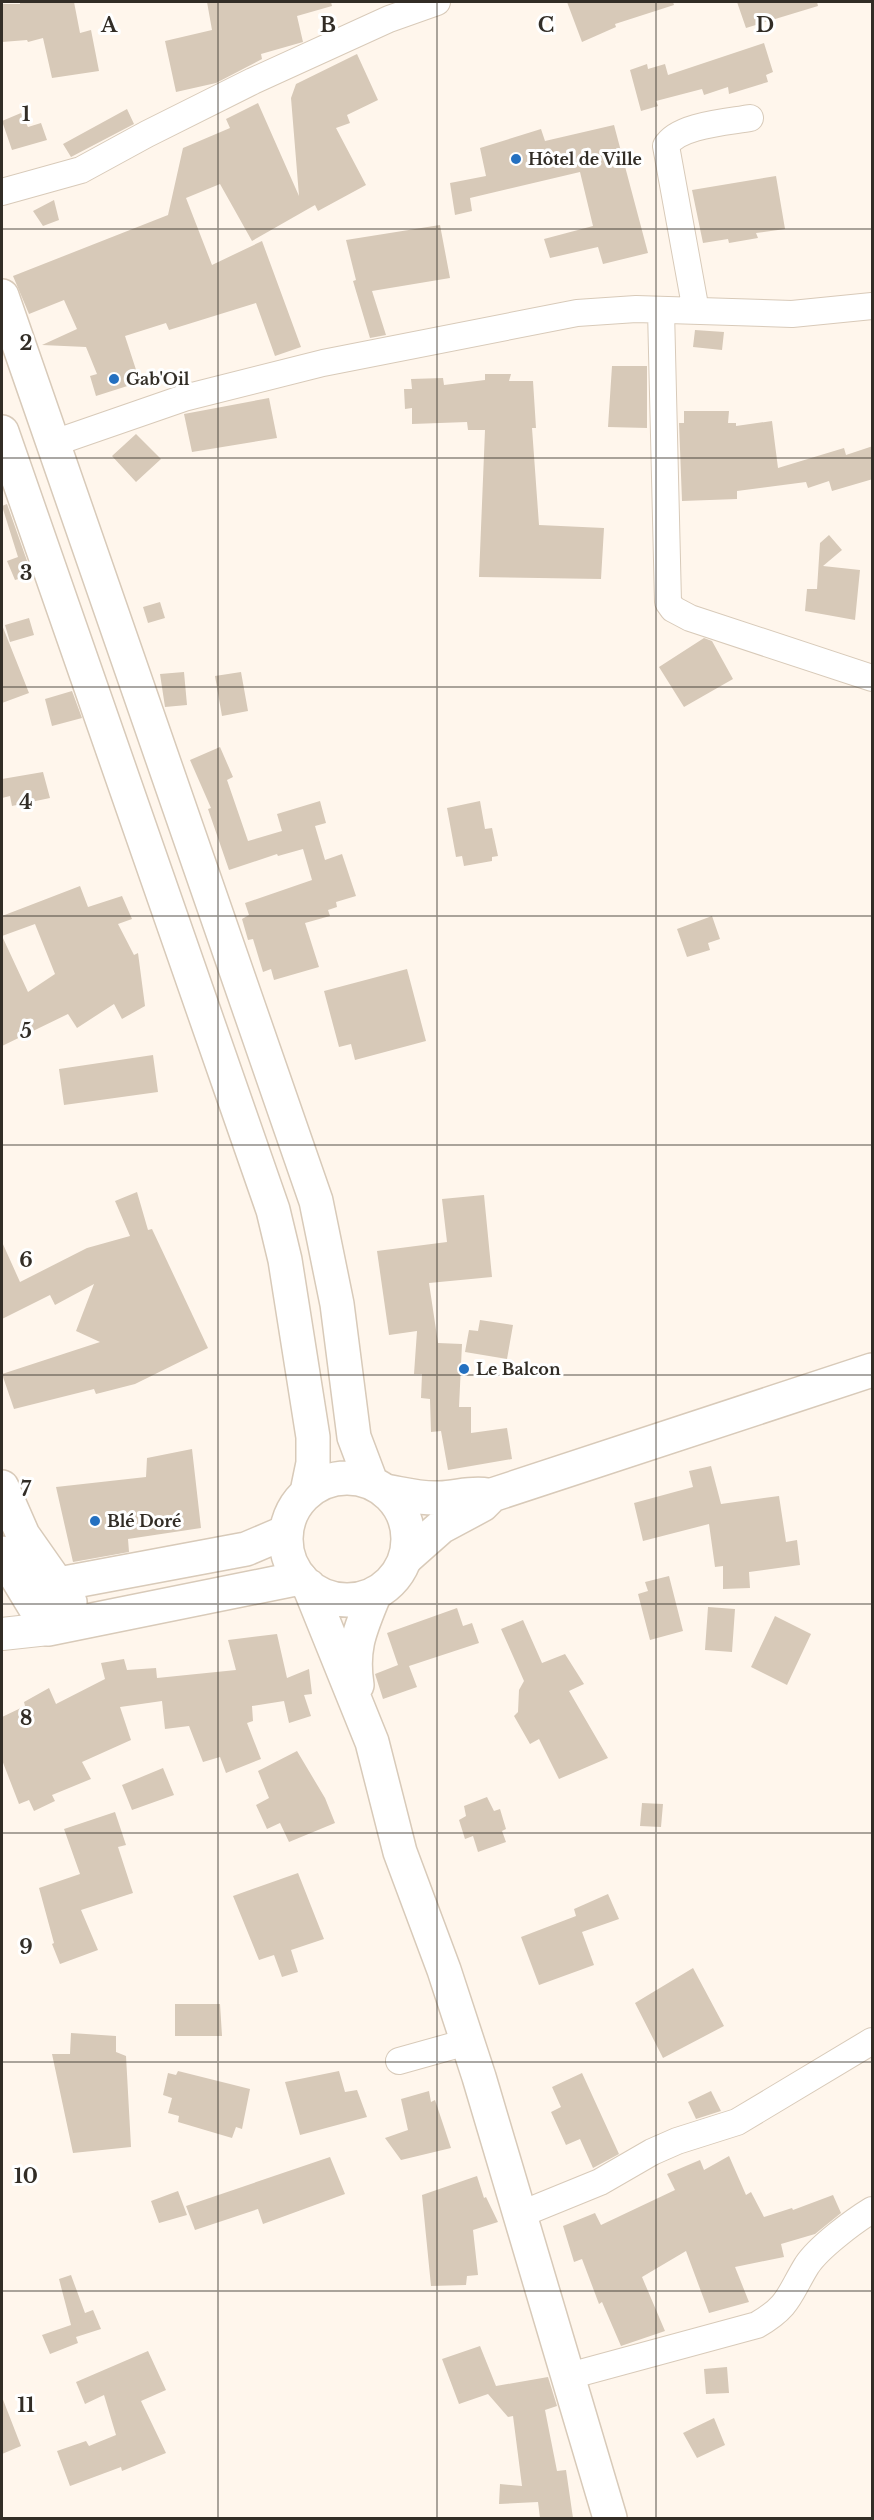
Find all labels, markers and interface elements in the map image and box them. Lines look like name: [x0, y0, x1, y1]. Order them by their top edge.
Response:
text: A: [100, 13, 118, 37]
text: B: [320, 13, 336, 37]
text: C: [538, 13, 554, 37]
text: D: [756, 13, 774, 37]
text: 1: [22, 102, 31, 126]
place label: Hôtel de Ville: [528, 149, 642, 169]
marker: Hôtel de Ville: [509, 152, 523, 166]
text: 2: [19, 331, 33, 355]
place label: Gab'Oil: [126, 369, 190, 389]
marker: Gab'Oil: [107, 372, 121, 386]
text: 3: [20, 561, 32, 585]
text: 4: [19, 790, 33, 814]
text: 5: [20, 1019, 32, 1043]
text: 6: [19, 1248, 33, 1272]
place label: Le Balcon: [476, 1359, 561, 1379]
marker: Le Balcon: [457, 1362, 471, 1376]
text: 7: [21, 1477, 32, 1501]
place label: Blé Doré: [107, 1511, 181, 1531]
marker: Blé Doré: [88, 1514, 102, 1528]
text: 8: [20, 1706, 32, 1730]
text: 9: [19, 1935, 33, 1959]
text: 10: [14, 2164, 38, 2188]
text: 11: [17, 2393, 35, 2417]

